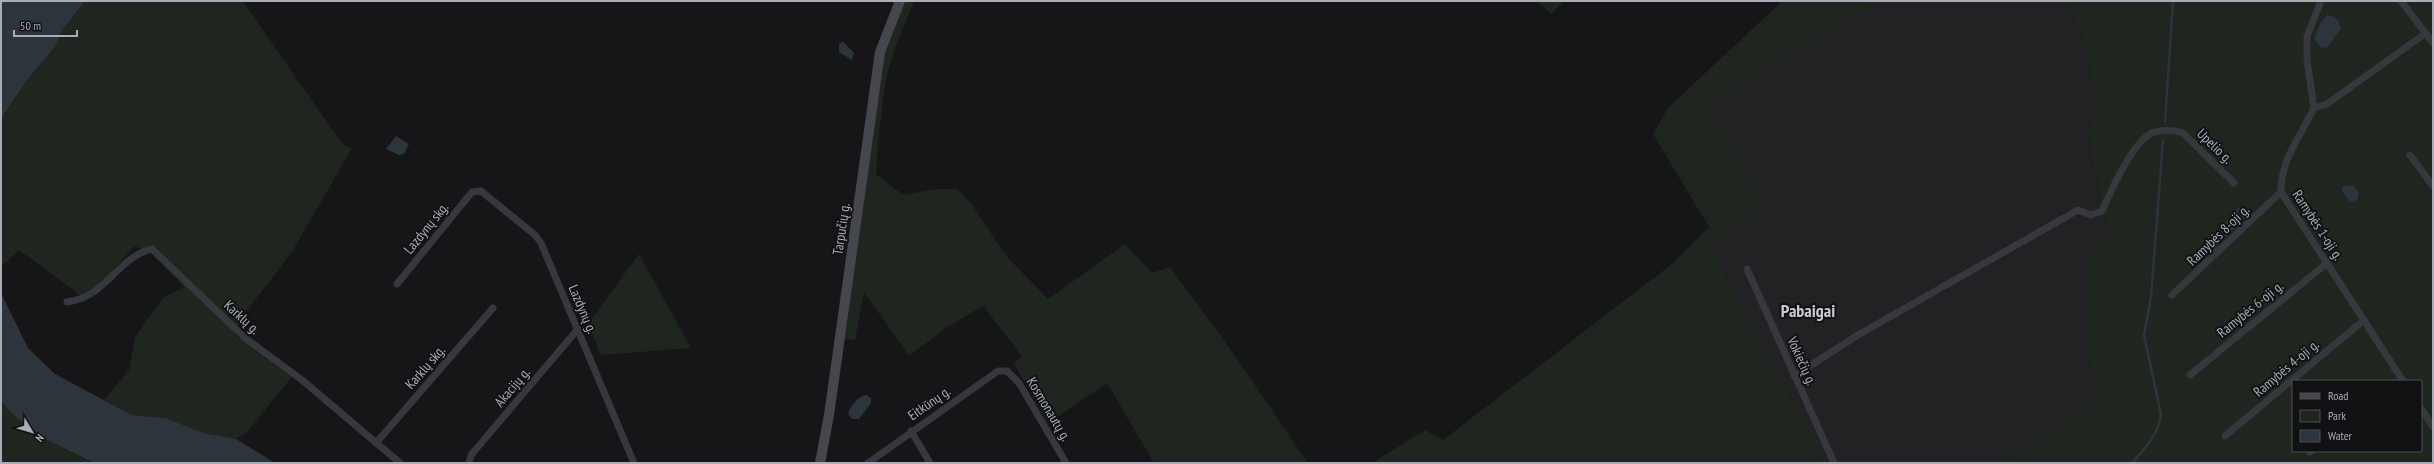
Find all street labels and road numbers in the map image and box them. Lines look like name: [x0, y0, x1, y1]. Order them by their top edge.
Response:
street label: Upelio g.: [2193, 125, 2237, 167]
street label: Ramybės 1-oji g.: [2289, 186, 2347, 264]
street label: Lazdynų skg.: [400, 198, 452, 258]
street label: Ramybės 8-oji g.: [2183, 201, 2253, 269]
street label: Tarpučių g.: [828, 202, 854, 256]
street label: Ramybės 6-oji g.: [2213, 277, 2287, 341]
street label: Lazdynų g.: [565, 282, 601, 336]
street label: Karklų g.: [220, 296, 264, 338]
street label: Vokiečių g.: [1783, 333, 1821, 388]
street label: Ramybės 4-oji g.: [2249, 335, 2323, 401]
street label: Karklų skg.: [401, 341, 449, 393]
street label: Akacijų g.: [490, 363, 534, 411]
street label: Kosmonautų g.: [1023, 374, 1075, 444]
street label: Eitkūnų g.: [904, 382, 954, 424]

